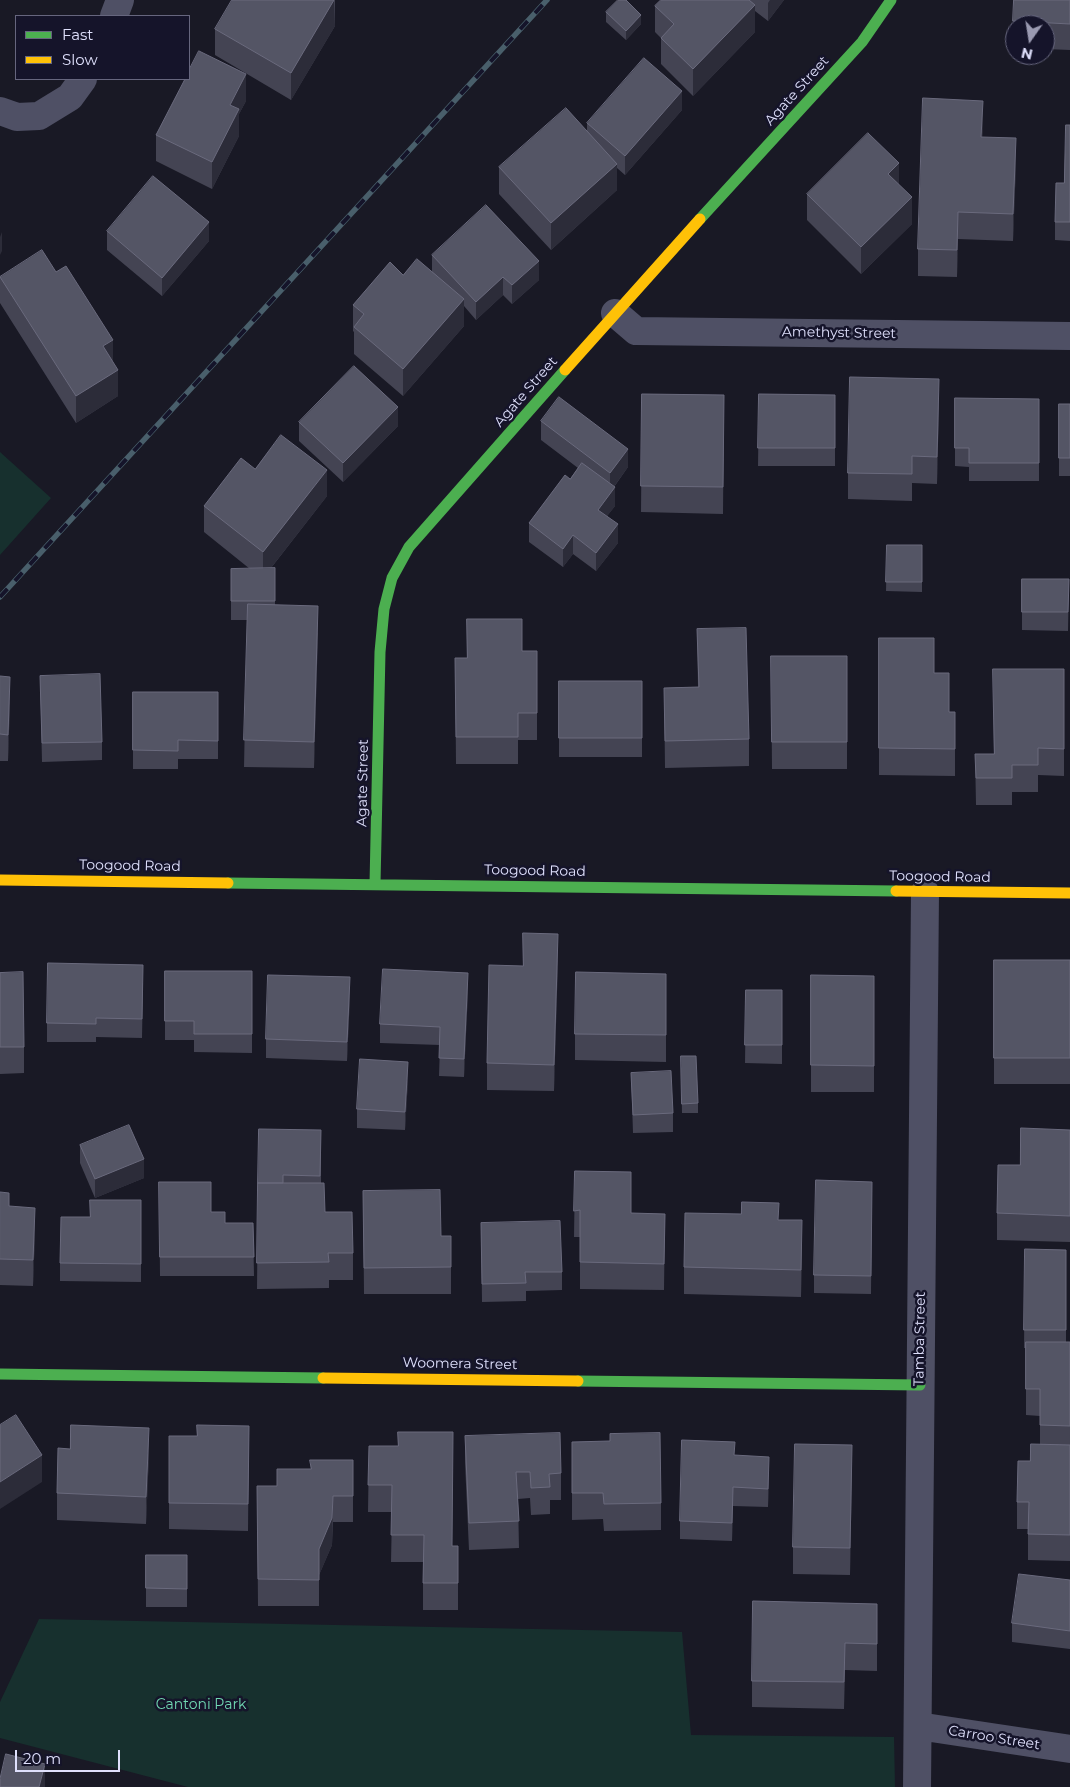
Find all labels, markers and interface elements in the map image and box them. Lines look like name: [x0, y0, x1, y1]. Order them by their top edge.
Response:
legend: [15, 15, 190, 80]
north arrow: [1005, 15, 1055, 65]
text: Fast: [62, 25, 93, 44]
text: N: [1019, 44, 1034, 64]
text: Slow: [62, 50, 98, 69]
street label: Agate Street: [761, 53, 833, 129]
street label: Amethyst Street: [782, 324, 896, 342]
street label: Agate Street: [491, 353, 561, 431]
street label: Agate Street: [354, 739, 372, 827]
street label: Toogood Road: [79, 857, 181, 875]
street label: Toogood Road: [484, 862, 586, 880]
street label: Toogood Road: [889, 868, 991, 886]
street label: Tamba Street: [911, 1292, 929, 1386]
street label: Woomera Street: [402, 1355, 518, 1373]
park label: Cantoni Park: [156, 1697, 246, 1713]
street label: Carroo Street: [947, 1722, 1041, 1754]
scale bar: [18, 1740, 122, 1772]
text: 20 m: [23, 1749, 61, 1768]

